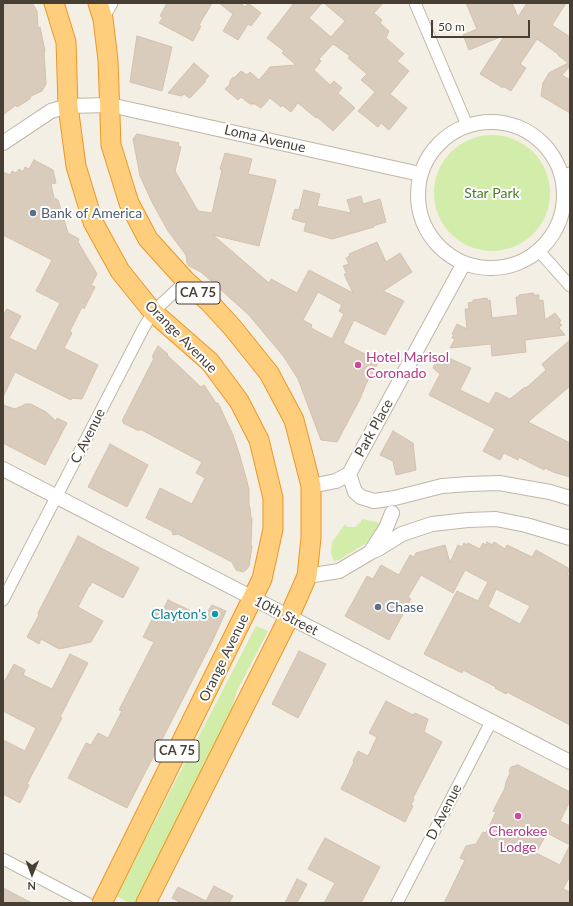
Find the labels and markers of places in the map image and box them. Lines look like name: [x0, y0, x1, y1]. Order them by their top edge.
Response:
place label: Bank of America: [41, 205, 142, 221]
marker: Bank of America: [28, 208, 38, 218]
place label: Hotel Marisol Coronado: [366, 349, 449, 382]
marker: Hotel Marisol Coronado: [353, 360, 363, 370]
place label: Chase: [386, 599, 424, 615]
marker: Chase: [373, 602, 383, 612]
place label: Clayton's: [151, 606, 207, 622]
marker: Clayton's: [210, 609, 220, 619]
marker: Cherokee Lodge: [513, 811, 523, 821]
place label: Cherokee Lodge: [489, 823, 547, 856]

